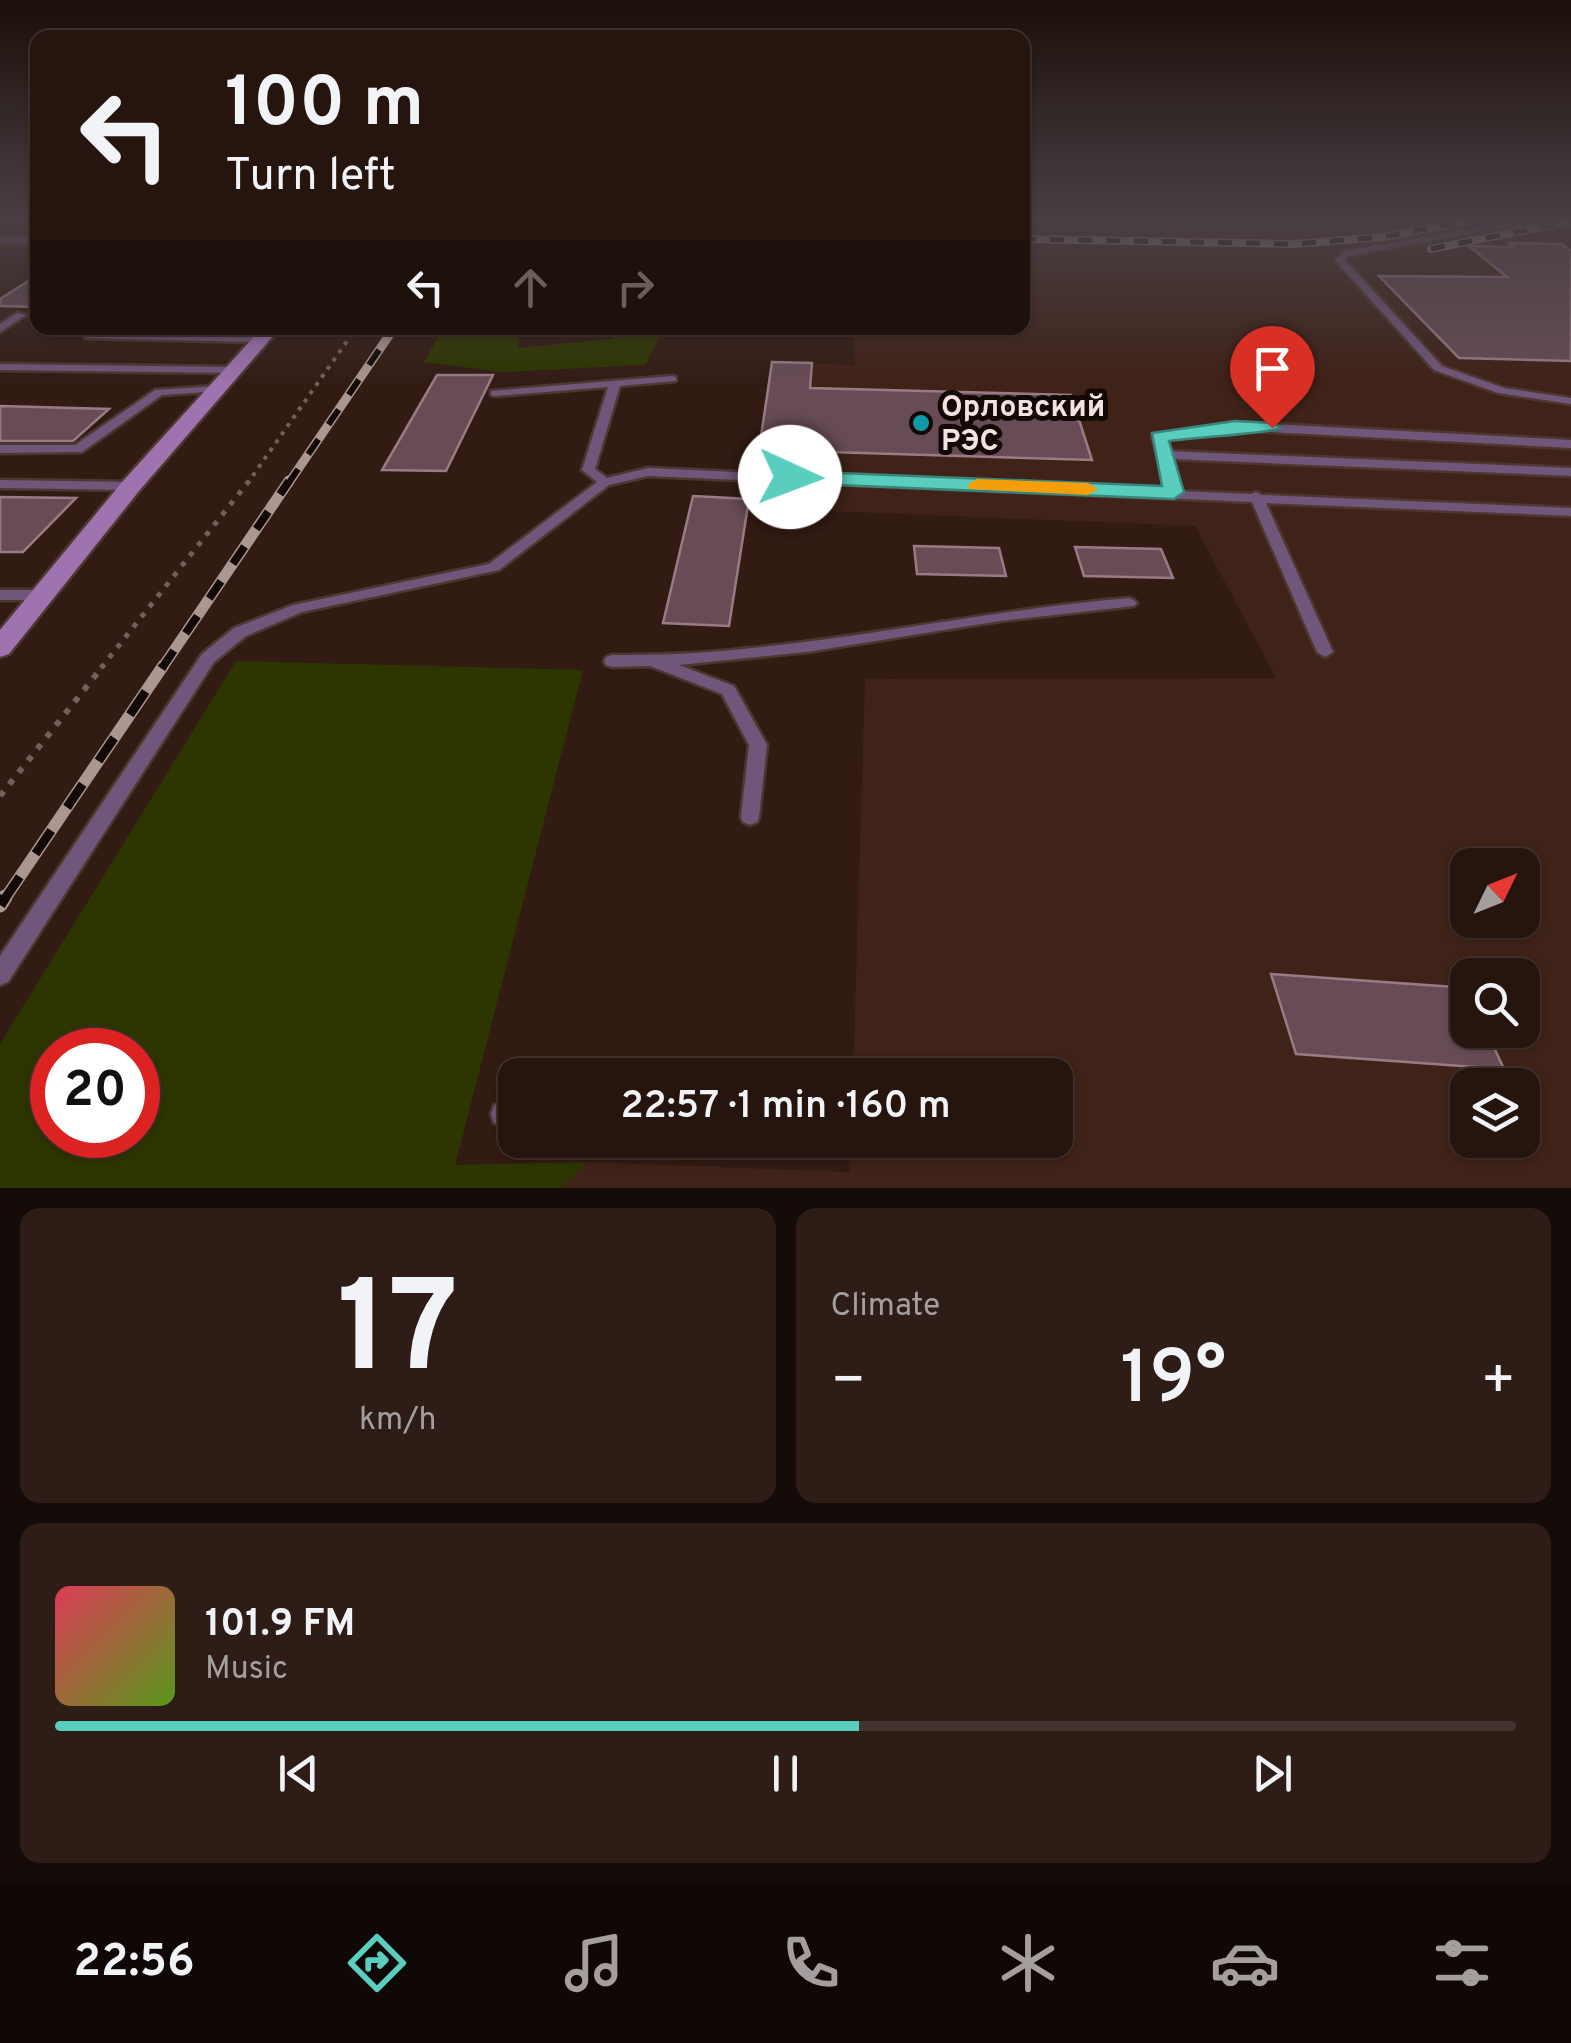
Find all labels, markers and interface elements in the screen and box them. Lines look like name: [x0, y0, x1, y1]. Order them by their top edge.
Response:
text: 100 m: [225, 62, 424, 151]
icon: left: [60, 70, 190, 200]
text: Turn left: [225, 149, 396, 206]
icon: left: [398, 260, 453, 315]
icon: ahead: [503, 260, 558, 315]
icon: right: [608, 260, 663, 315]
pin: [1230, 326, 1315, 429]
icon: arrive: [1245, 341, 1300, 396]
place label: Орловский РЭС: [941, 390, 1105, 461]
marker: Орловский РЭС: [910, 412, 932, 434]
position arrow: [738, 425, 842, 529]
north arrow: [1450, 848, 1540, 938]
map controls: [1450, 848, 1540, 1158]
button: search: [1450, 958, 1540, 1048]
speed limit sign: 20: [30, 1028, 160, 1158]
button: layers: [1450, 1068, 1540, 1158]
text: 22:57 · 1 min · 160 m: [620, 1083, 951, 1132]
text: 17: [337, 1253, 458, 1418]
text: Climate: [831, 1287, 940, 1327]
text: 19°: [1120, 1335, 1226, 1430]
text: −: [831, 1348, 866, 1418]
text: +: [1481, 1348, 1516, 1418]
text: km/h: [359, 1401, 437, 1441]
text: 101.9 FM: [205, 1601, 355, 1650]
text: Music: [205, 1650, 288, 1690]
icon: previous: [271, 1746, 326, 1801]
icon: pause: [758, 1746, 813, 1801]
icon: next: [1245, 1746, 1300, 1801]
icon: directions: [342, 1928, 412, 1998]
icon: music: [559, 1928, 629, 1998]
icon: phone: [776, 1928, 846, 1998]
icon: climate: [993, 1928, 1063, 1998]
icon: car: [1210, 1928, 1280, 1998]
icon: filters: [1427, 1928, 1497, 1998]
text: 22:56: [74, 1935, 195, 1992]

